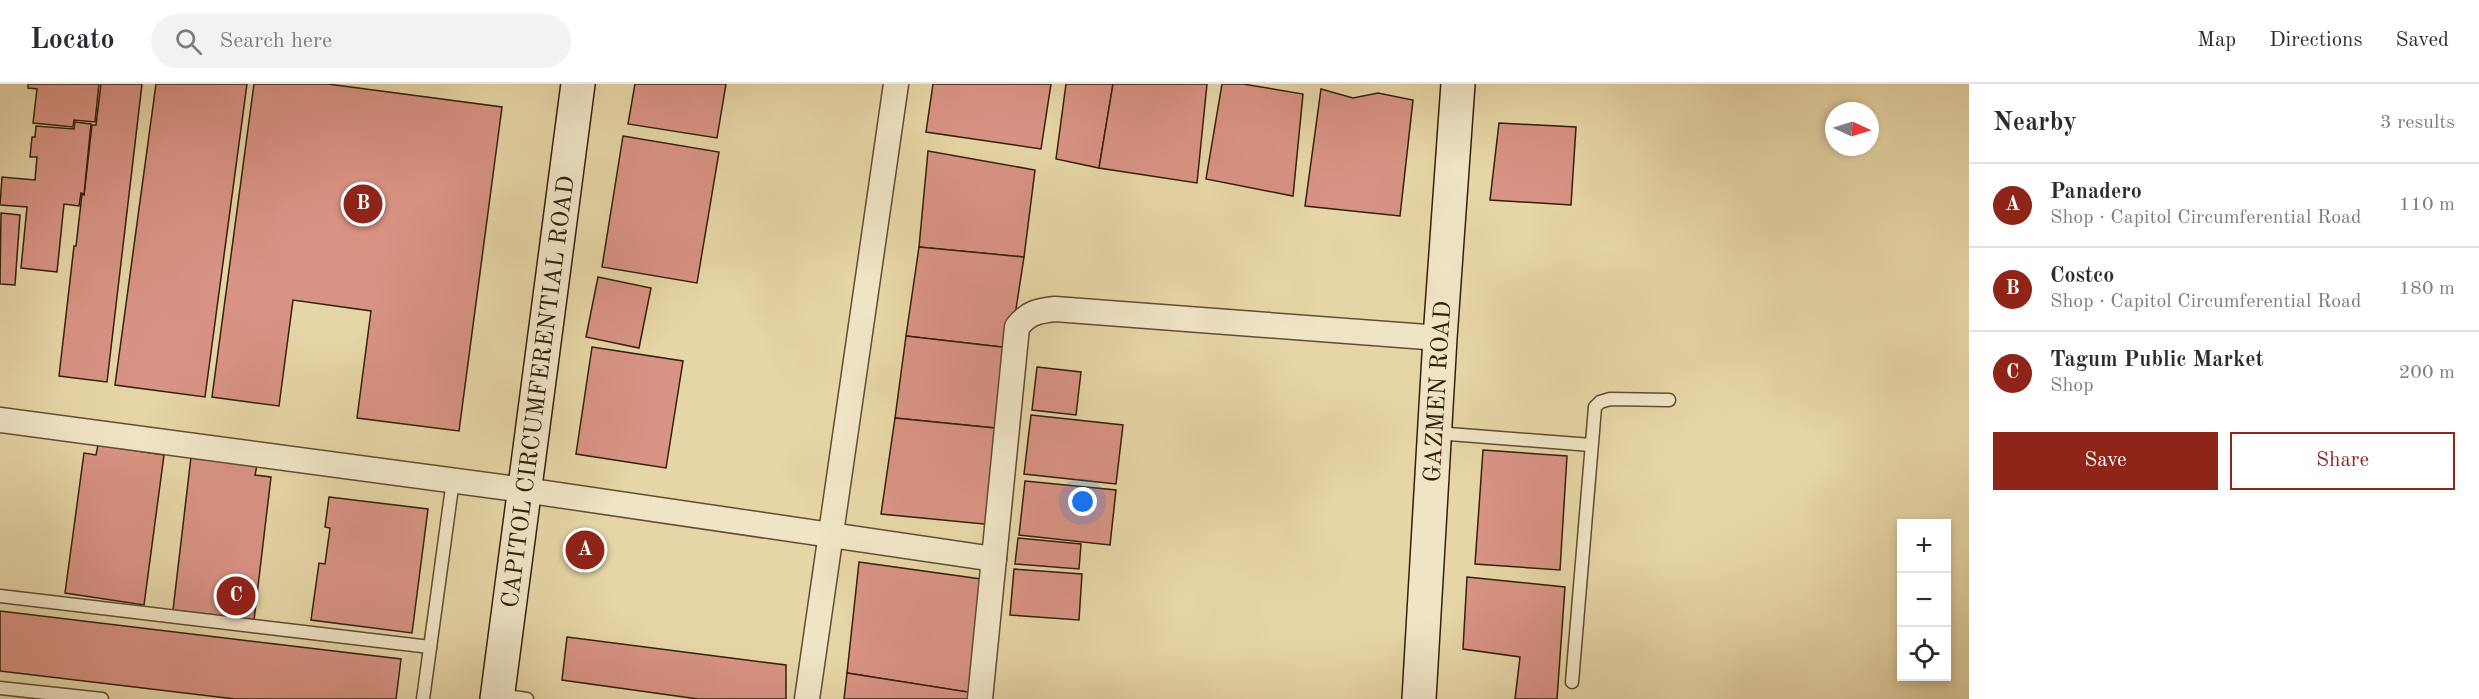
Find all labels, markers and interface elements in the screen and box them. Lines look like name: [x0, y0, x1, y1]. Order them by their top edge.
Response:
search box: [151, 14, 571, 68]
icon: search: [172, 25, 205, 58]
text: Locato: [30, 27, 115, 55]
text: Search here: [220, 30, 332, 52]
text: Map: [2197, 30, 2236, 51]
text: Directions: [2269, 30, 2363, 51]
text: Saved: [2396, 30, 2449, 51]
north arrow: [1825, 102, 1879, 156]
text: Nearby: [1993, 110, 2077, 136]
text: 3 results: [2380, 113, 2455, 133]
street label: CAPITOL CIRCUMFERENTIAL ROAD: [499, 174, 580, 610]
text: Panadero: [2050, 181, 2142, 203]
pin: B: [344, 182, 382, 226]
text: A: [2005, 195, 2020, 215]
text: 110 m: [2399, 195, 2455, 215]
text: Shop · Capitol Circumferential Road: [2050, 208, 2361, 228]
text: Costco: [2050, 265, 2114, 287]
text: B: [2005, 279, 2020, 299]
text: 180 m: [2399, 279, 2455, 299]
text: Shop · Capitol Circumferential Road: [2050, 292, 2361, 312]
street label: GAZMEN ROAD: [1422, 300, 1457, 483]
text: Tagum Public Market: [2050, 349, 2264, 371]
text: C: [2006, 363, 2019, 383]
text: 200 m: [2399, 363, 2455, 383]
text: Shop: [2050, 376, 2094, 396]
button: Save: [1993, 432, 2218, 490]
button: Share: [2230, 432, 2455, 490]
your location: [1068, 487, 1097, 516]
map controls: [1897, 519, 1951, 681]
button: +: [1897, 519, 1951, 573]
pin: A: [566, 528, 604, 572]
button: −: [1897, 573, 1951, 627]
pin: C: [216, 574, 256, 618]
button: locate: [1897, 627, 1951, 681]

